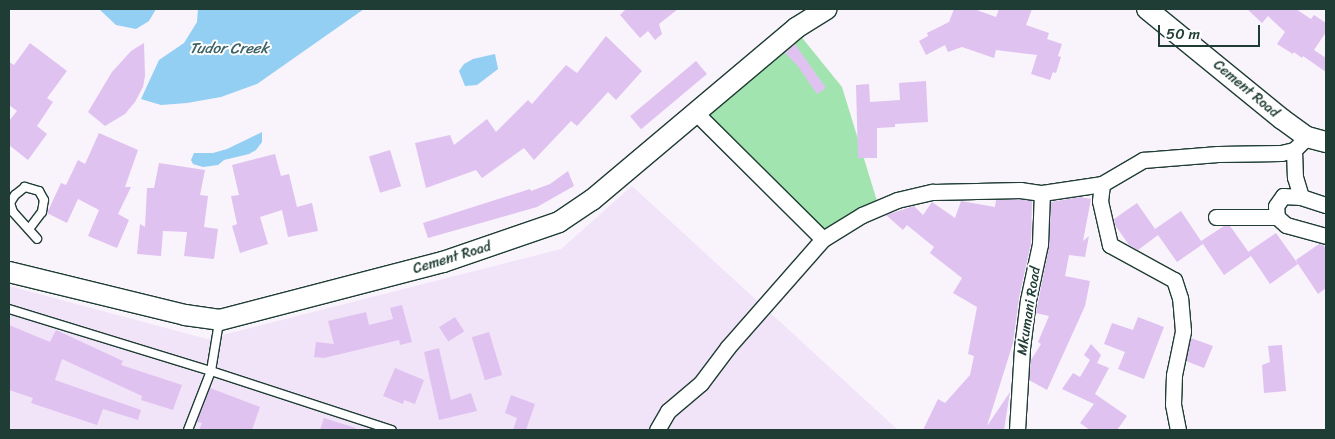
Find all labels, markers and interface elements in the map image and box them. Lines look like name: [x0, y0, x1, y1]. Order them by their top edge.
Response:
scale bar: [1160, 15, 1262, 47]
text: 50 m: [1166, 21, 1200, 47]
water label: Tudor Creek: [189, 40, 269, 58]
street label: Cement Road: [1210, 57, 1282, 121]
street label: Cement Road: [411, 238, 493, 278]
street label: Mkumani Road: [1014, 266, 1044, 356]

